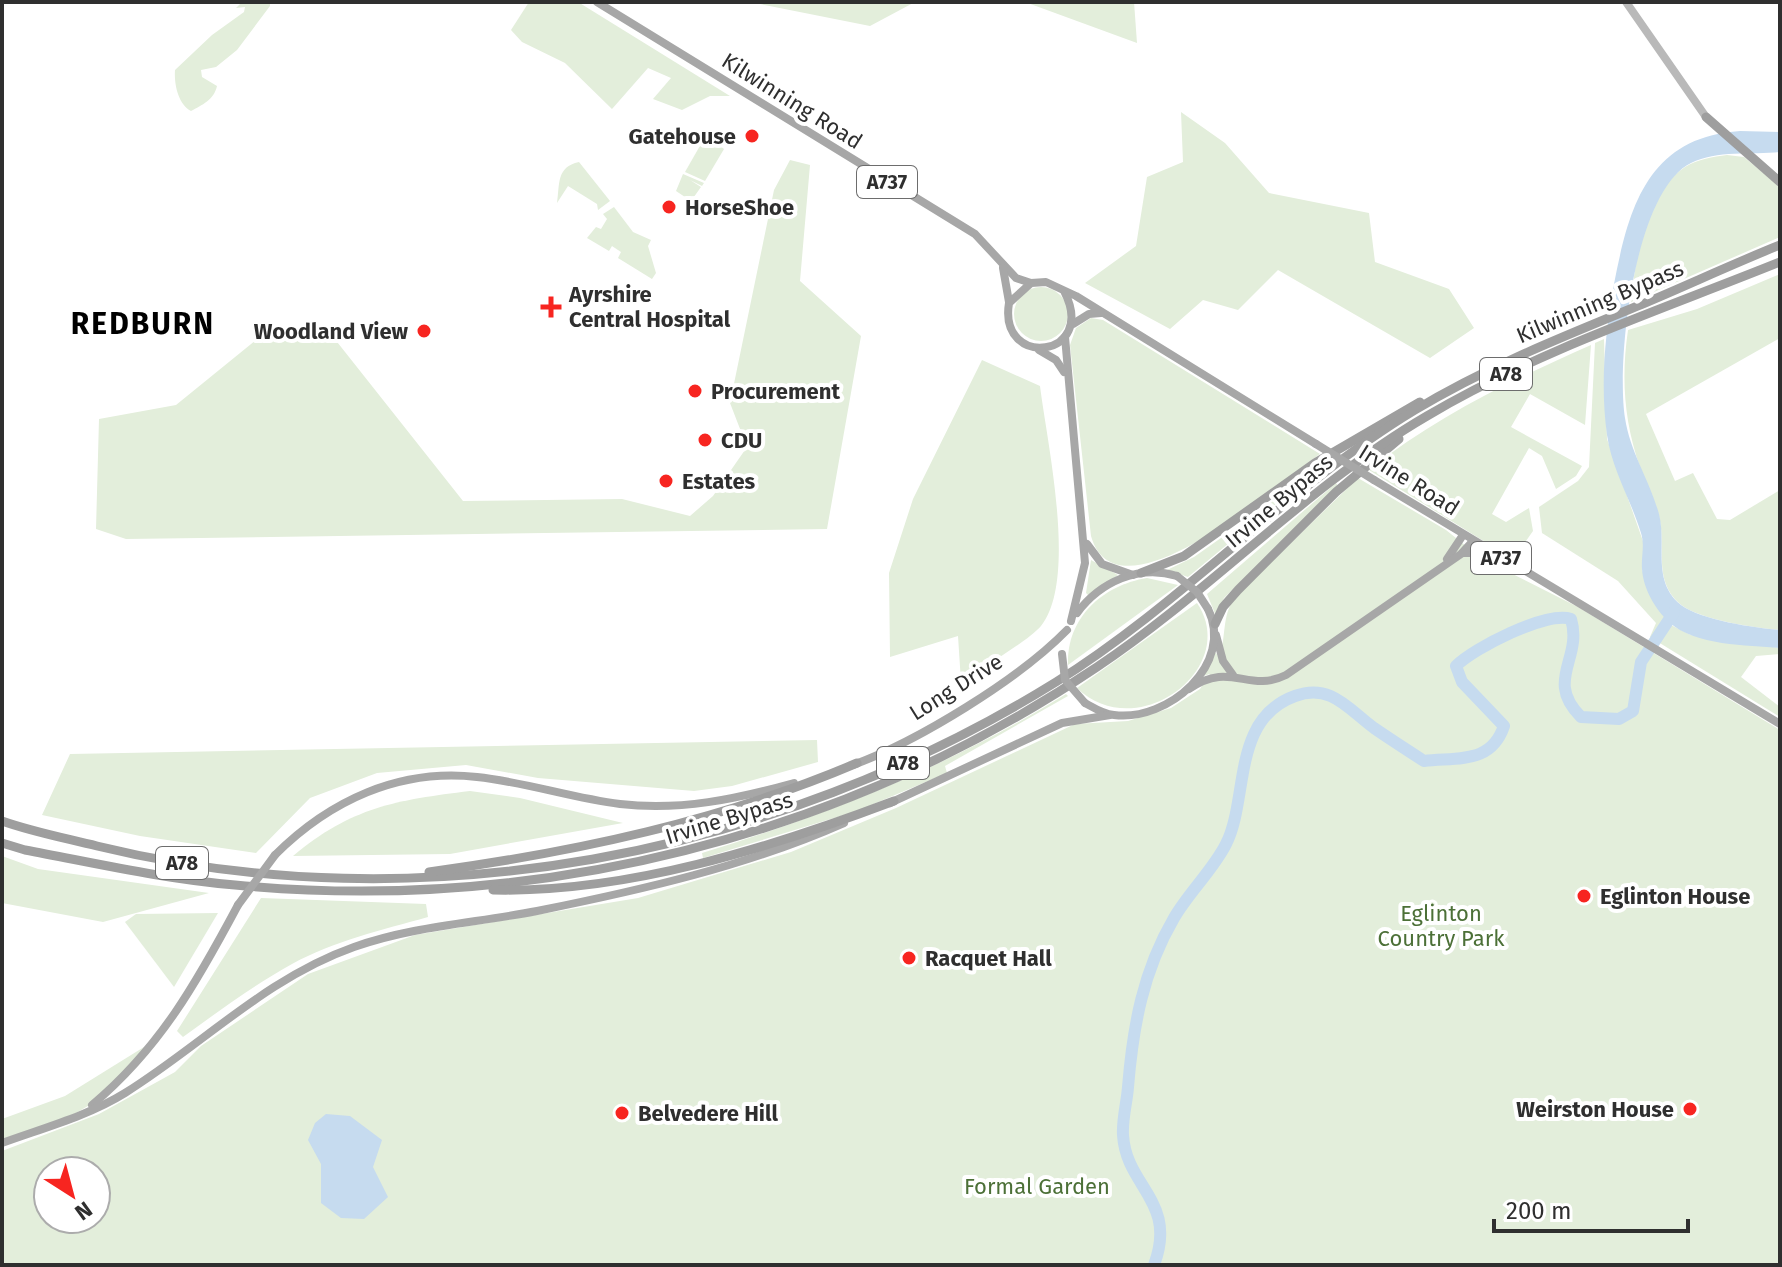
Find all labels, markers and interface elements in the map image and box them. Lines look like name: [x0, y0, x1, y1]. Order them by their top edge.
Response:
street label: Kilwinning Road: [717, 47, 867, 155]
place label: Gatehouse: [629, 123, 736, 150]
marker: Gatehouse: [743, 127, 761, 145]
road number: A737: [857, 166, 917, 198]
place label: HorseShoe: [685, 194, 794, 221]
marker: HorseShoe: [660, 198, 678, 216]
street label: Kilwinning Bypass: [1512, 255, 1688, 349]
place label: Ayrshire Central Hospital: [568, 281, 731, 333]
marker: Ayrshire Central Hospital: [540, 296, 562, 318]
district label: REDBURN: [71, 306, 215, 342]
place label: Woodland View: [254, 318, 409, 345]
marker: Woodland View: [415, 322, 433, 340]
road number: A78: [1480, 358, 1532, 390]
place label: Procurement: [711, 378, 840, 405]
marker: Procurement: [686, 382, 704, 400]
place label: CDU: [721, 427, 762, 454]
marker: CDU: [696, 431, 714, 449]
street label: Irvine Road: [1354, 438, 1464, 522]
street label: Irvine Bypass: [1220, 448, 1338, 554]
place label: Estates: [682, 468, 756, 495]
marker: Estates: [657, 472, 675, 490]
road number: A737: [1471, 542, 1531, 574]
street label: Long Drive: [904, 648, 1008, 726]
road number: A78: [877, 747, 929, 779]
street label: Irvine Bypass: [662, 786, 796, 850]
road number: A78: [156, 847, 208, 879]
place label: Eglinton House: [1600, 883, 1750, 910]
marker: Eglinton House: [1575, 887, 1593, 905]
park label: Eglinton Country Park: [1378, 900, 1505, 952]
place label: Racquet Hall: [925, 945, 1052, 972]
marker: Racquet Hall: [900, 949, 918, 967]
place label: Weirston House: [1516, 1096, 1674, 1123]
place label: Belvedere Hill: [638, 1100, 779, 1127]
marker: Weirston House: [1681, 1100, 1699, 1118]
marker: Belvedere Hill: [613, 1104, 631, 1122]
north arrow: [32, 1155, 112, 1235]
park label: Formal Garden: [964, 1173, 1110, 1200]
scale bar: [1494, 1183, 1688, 1233]
text: N: [70, 1196, 97, 1226]
text: 200 m: [1506, 1197, 1572, 1225]

